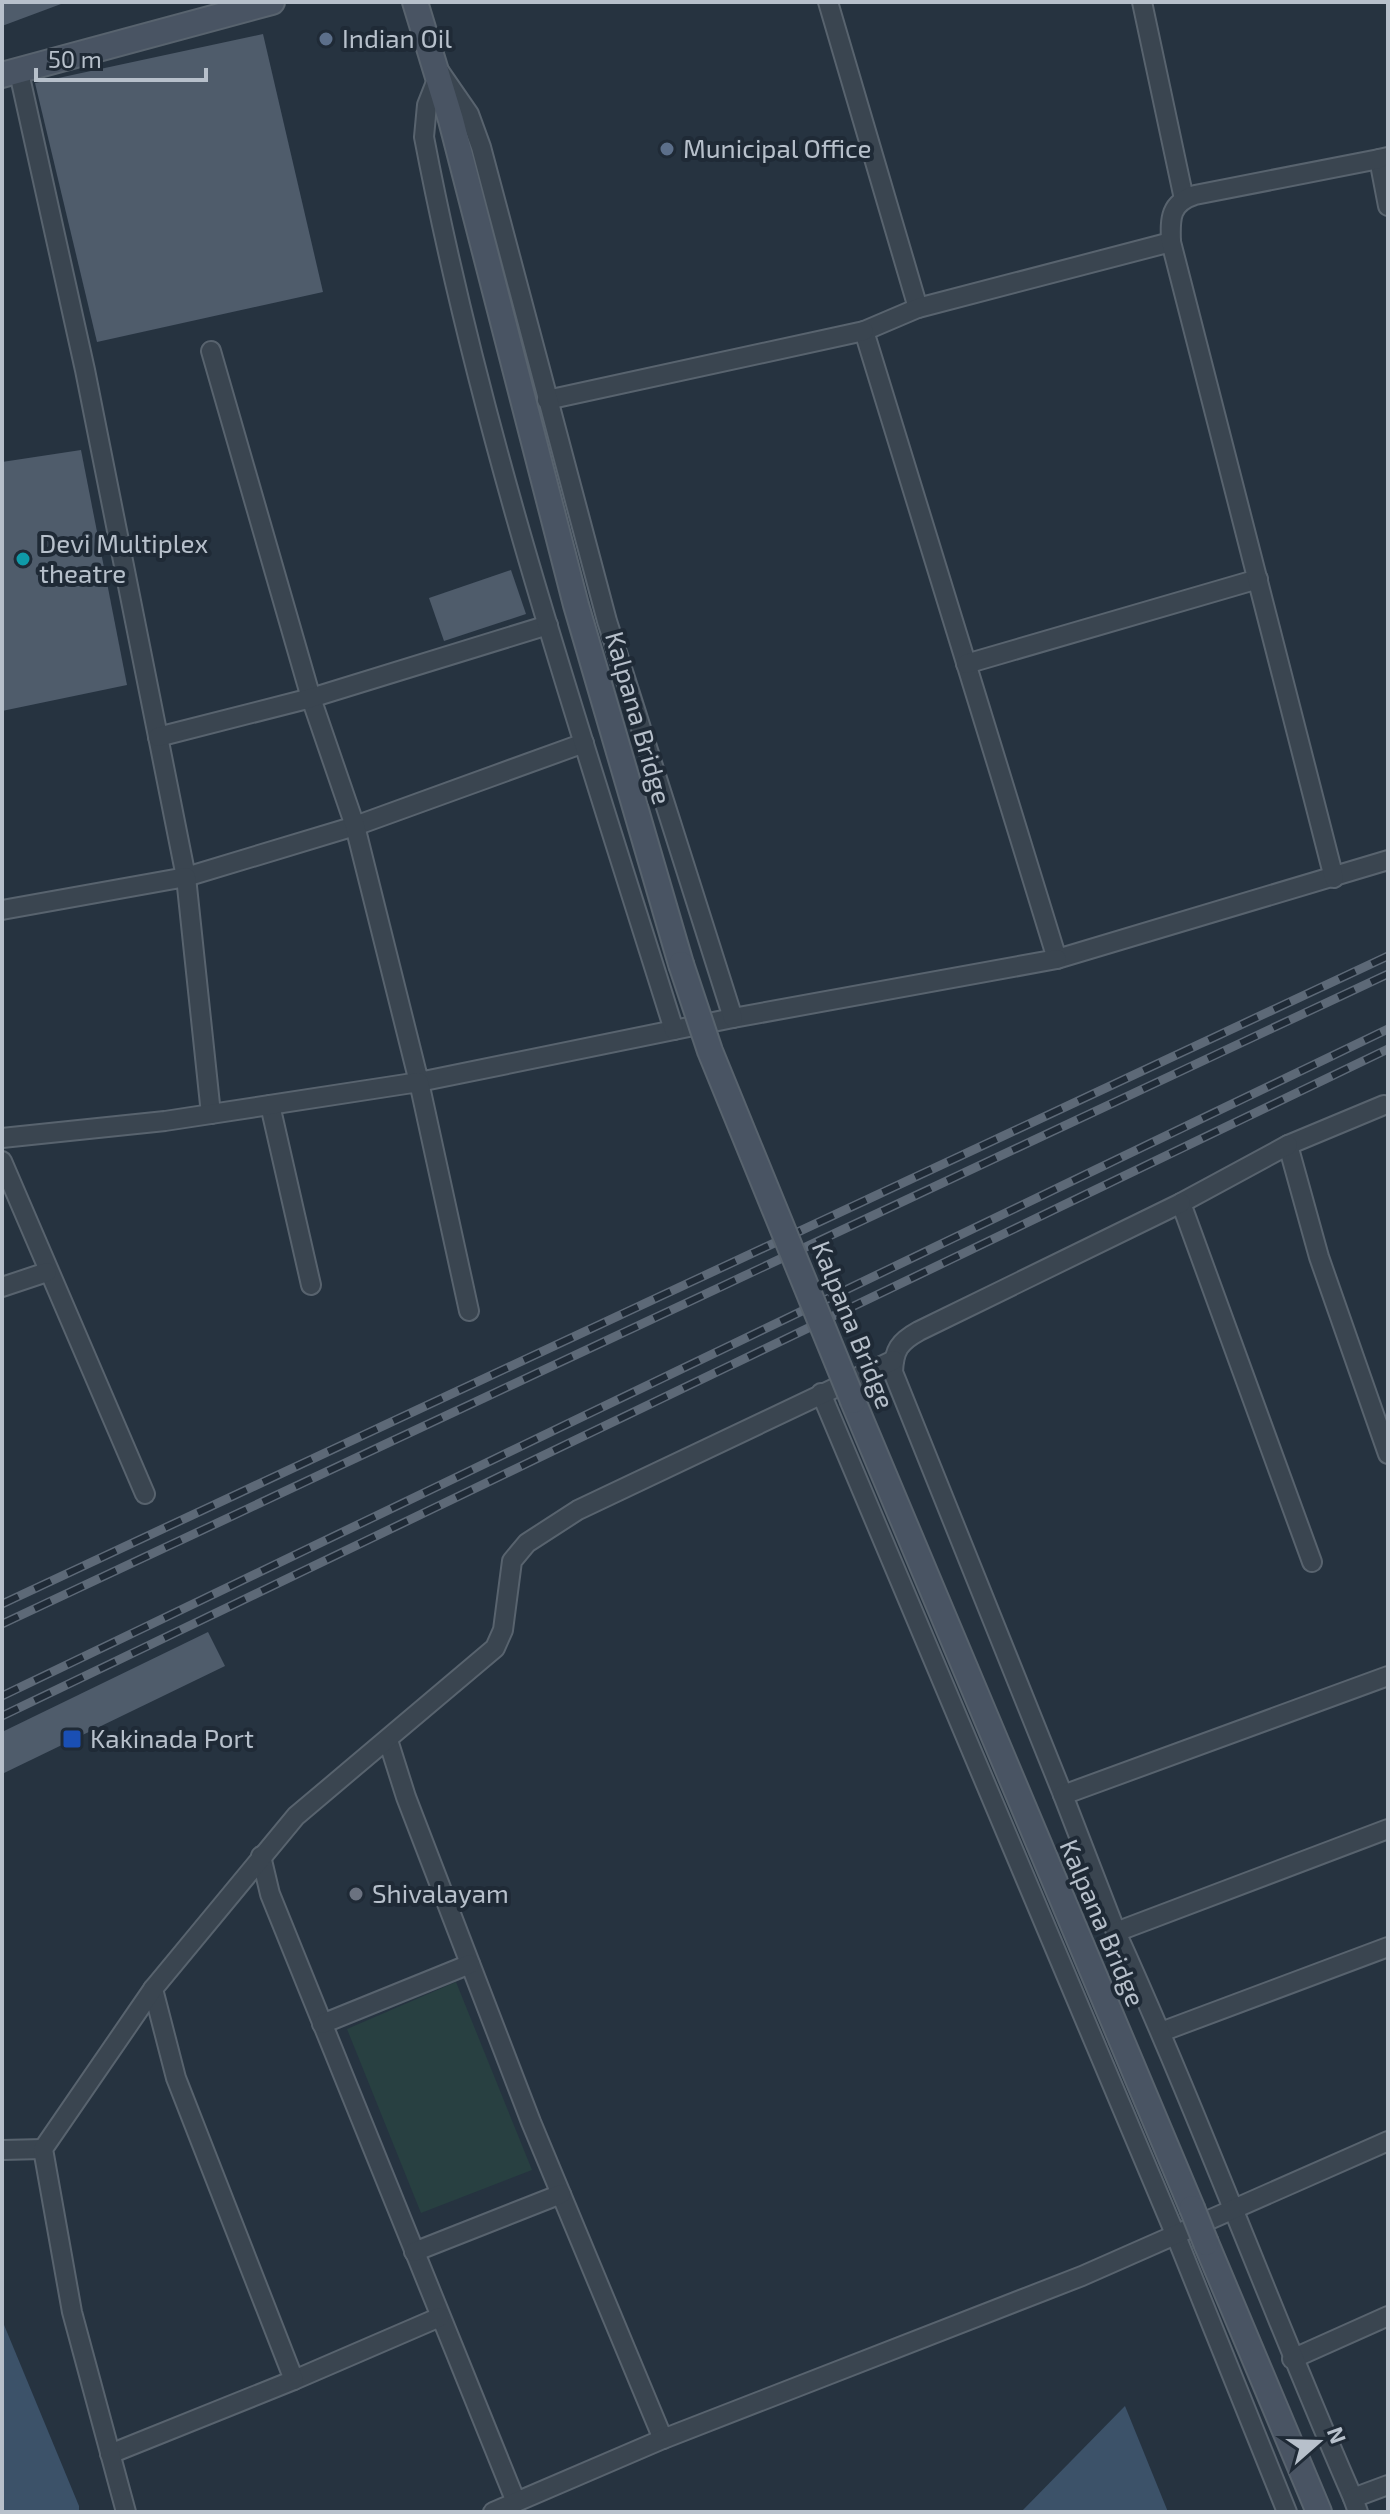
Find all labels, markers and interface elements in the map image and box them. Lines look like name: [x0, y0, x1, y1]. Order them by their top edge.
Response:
place label: Indian Oil: [342, 22, 452, 53]
marker: Indian Oil: [317, 30, 335, 48]
scale bar: [36, 32, 206, 82]
text: 50 m: [48, 44, 102, 73]
place label: Municipal Office: [683, 132, 872, 163]
marker: Municipal Office: [658, 140, 676, 158]
place label: Devi Multiplex theatre: [39, 527, 208, 588]
marker: Devi Multiplex theatre: [14, 550, 32, 568]
street label: Kalpana Bridge: [600, 628, 679, 807]
street label: Kalpana Bridge: [807, 1236, 902, 1413]
place label: Kakinada Port: [90, 1722, 254, 1753]
marker: Kakinada Port: [61, 1728, 83, 1750]
street label: Kalpana Bridge: [1054, 1834, 1152, 2010]
place label: Shivalayam: [372, 1877, 509, 1908]
marker: Shivalayam: [347, 1885, 365, 1903]
north arrow: [1278, 2402, 1358, 2482]
text: N: [1323, 2423, 1353, 2447]

